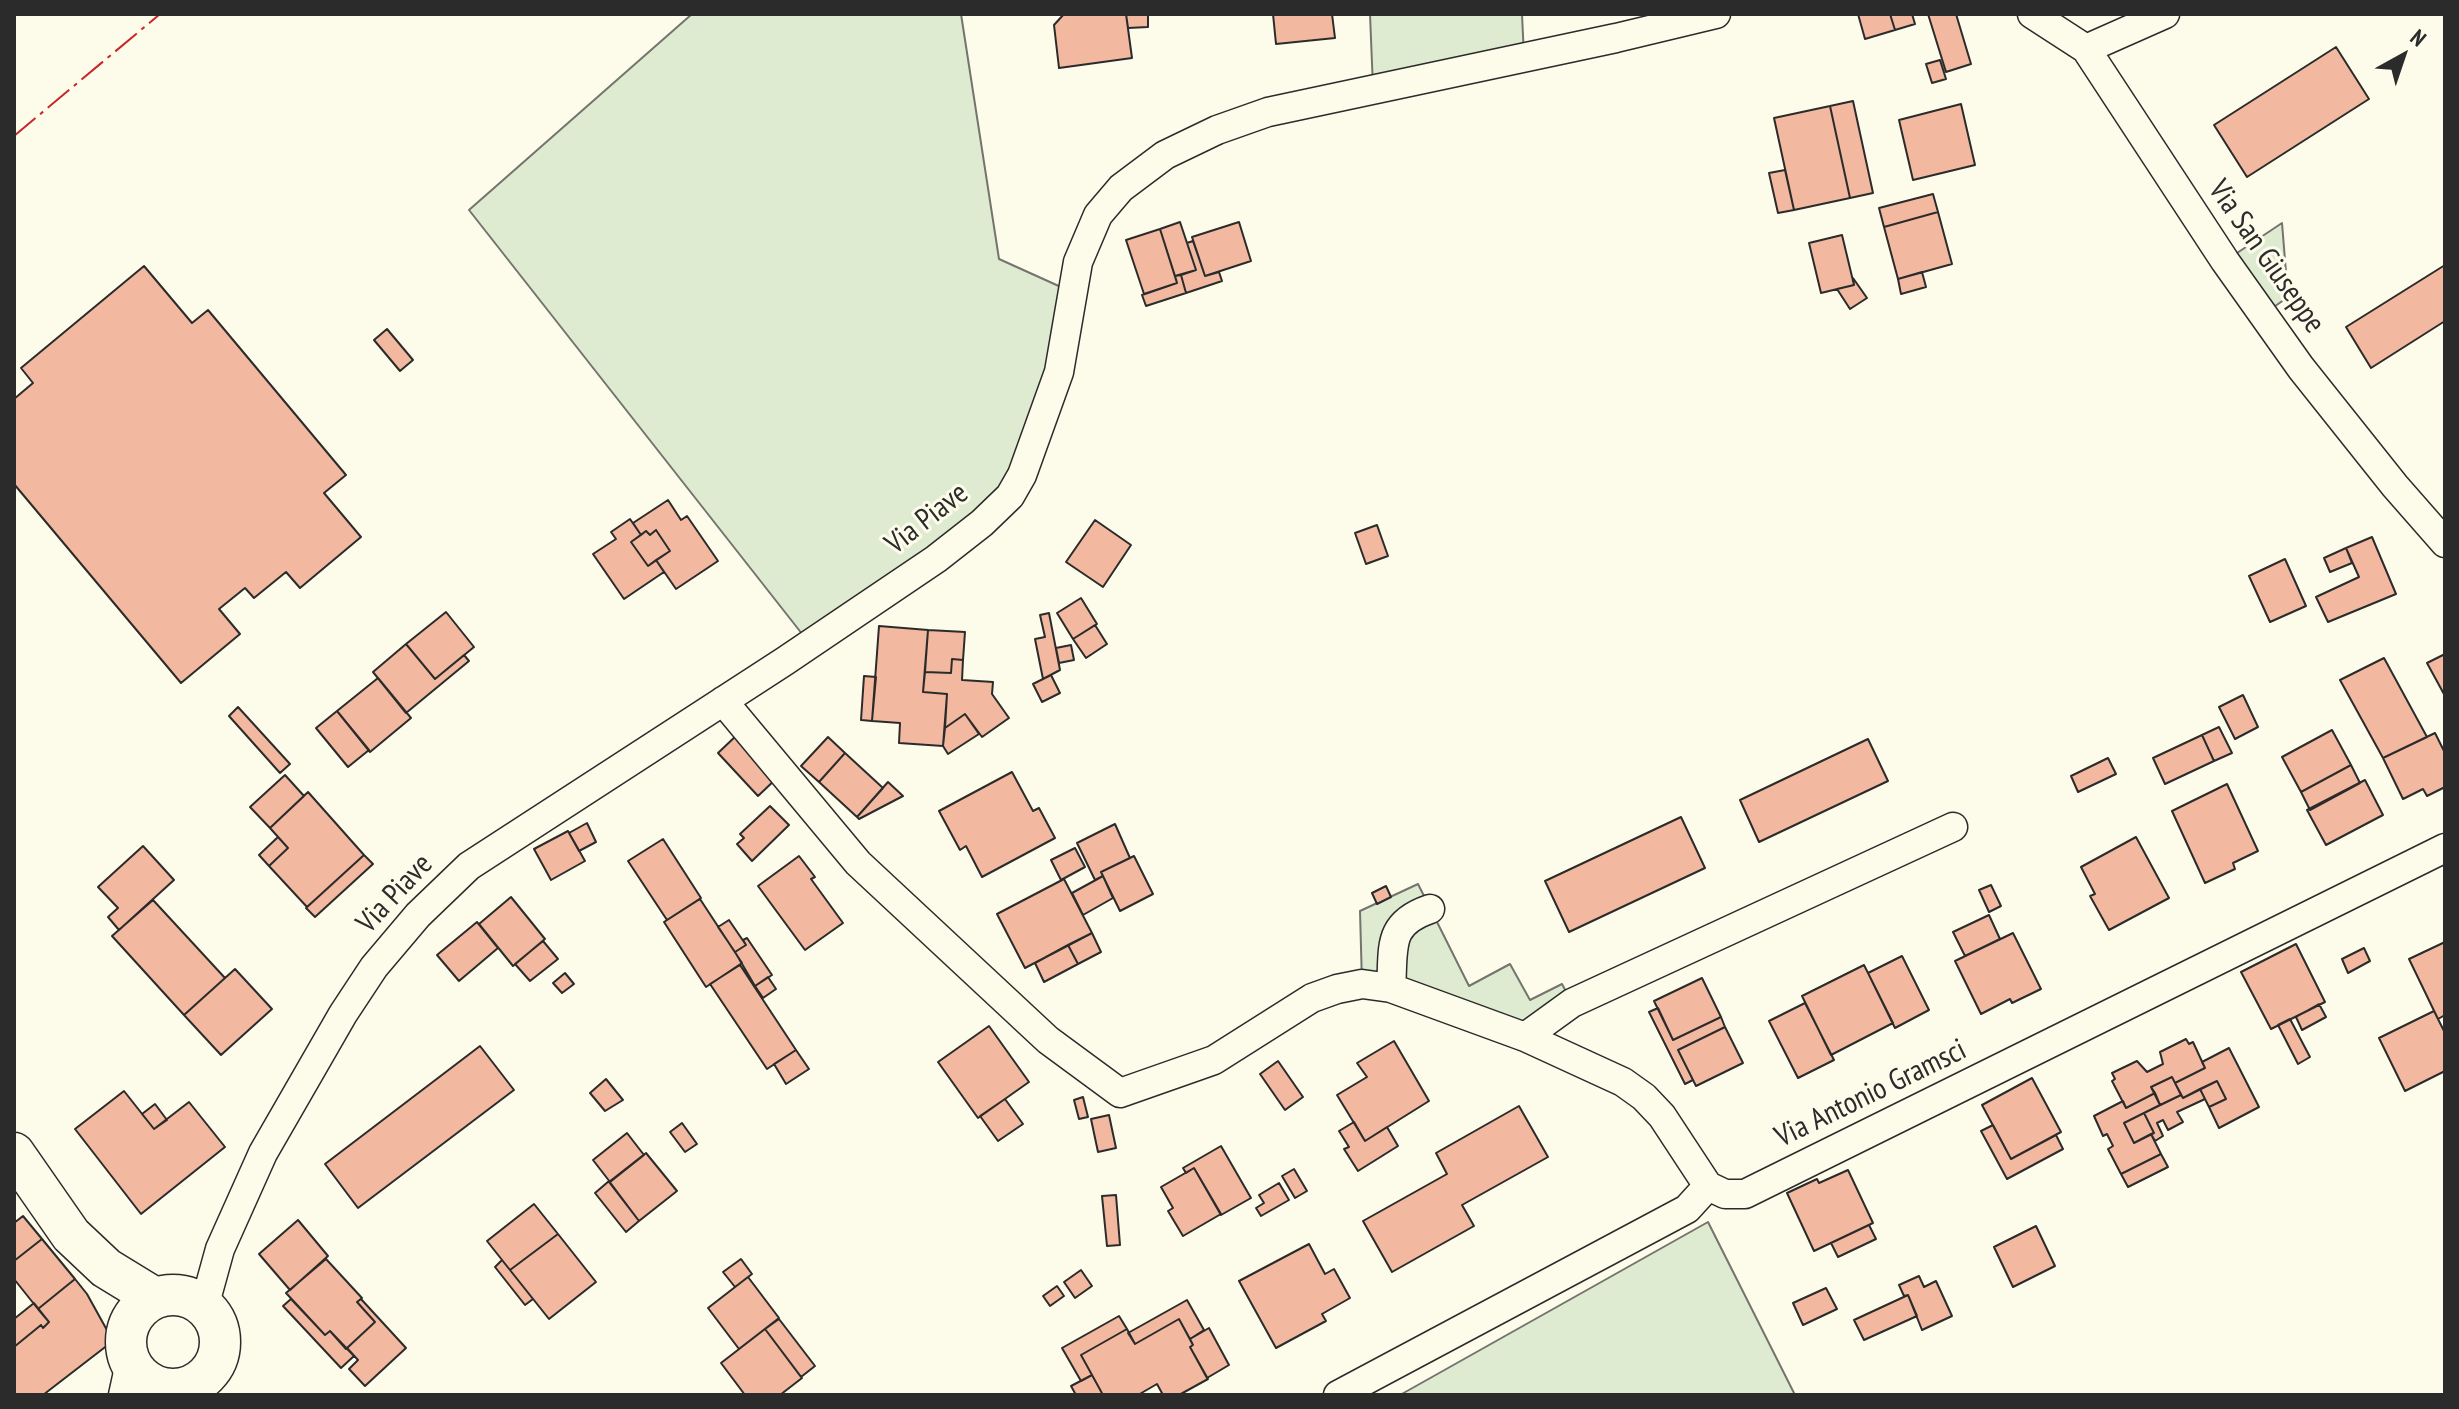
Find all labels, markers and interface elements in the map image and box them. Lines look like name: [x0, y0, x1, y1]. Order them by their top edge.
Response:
north arrow: [2363, 16, 2443, 96]
text: N: [2405, 23, 2432, 52]
street label: Via San Giuseppe: [2200, 174, 2332, 340]
street label: Via Piave: [879, 476, 975, 562]
street label: Via Piave: [349, 847, 441, 941]
street label: Via Antonio Gramsci: [1770, 1032, 1972, 1156]

